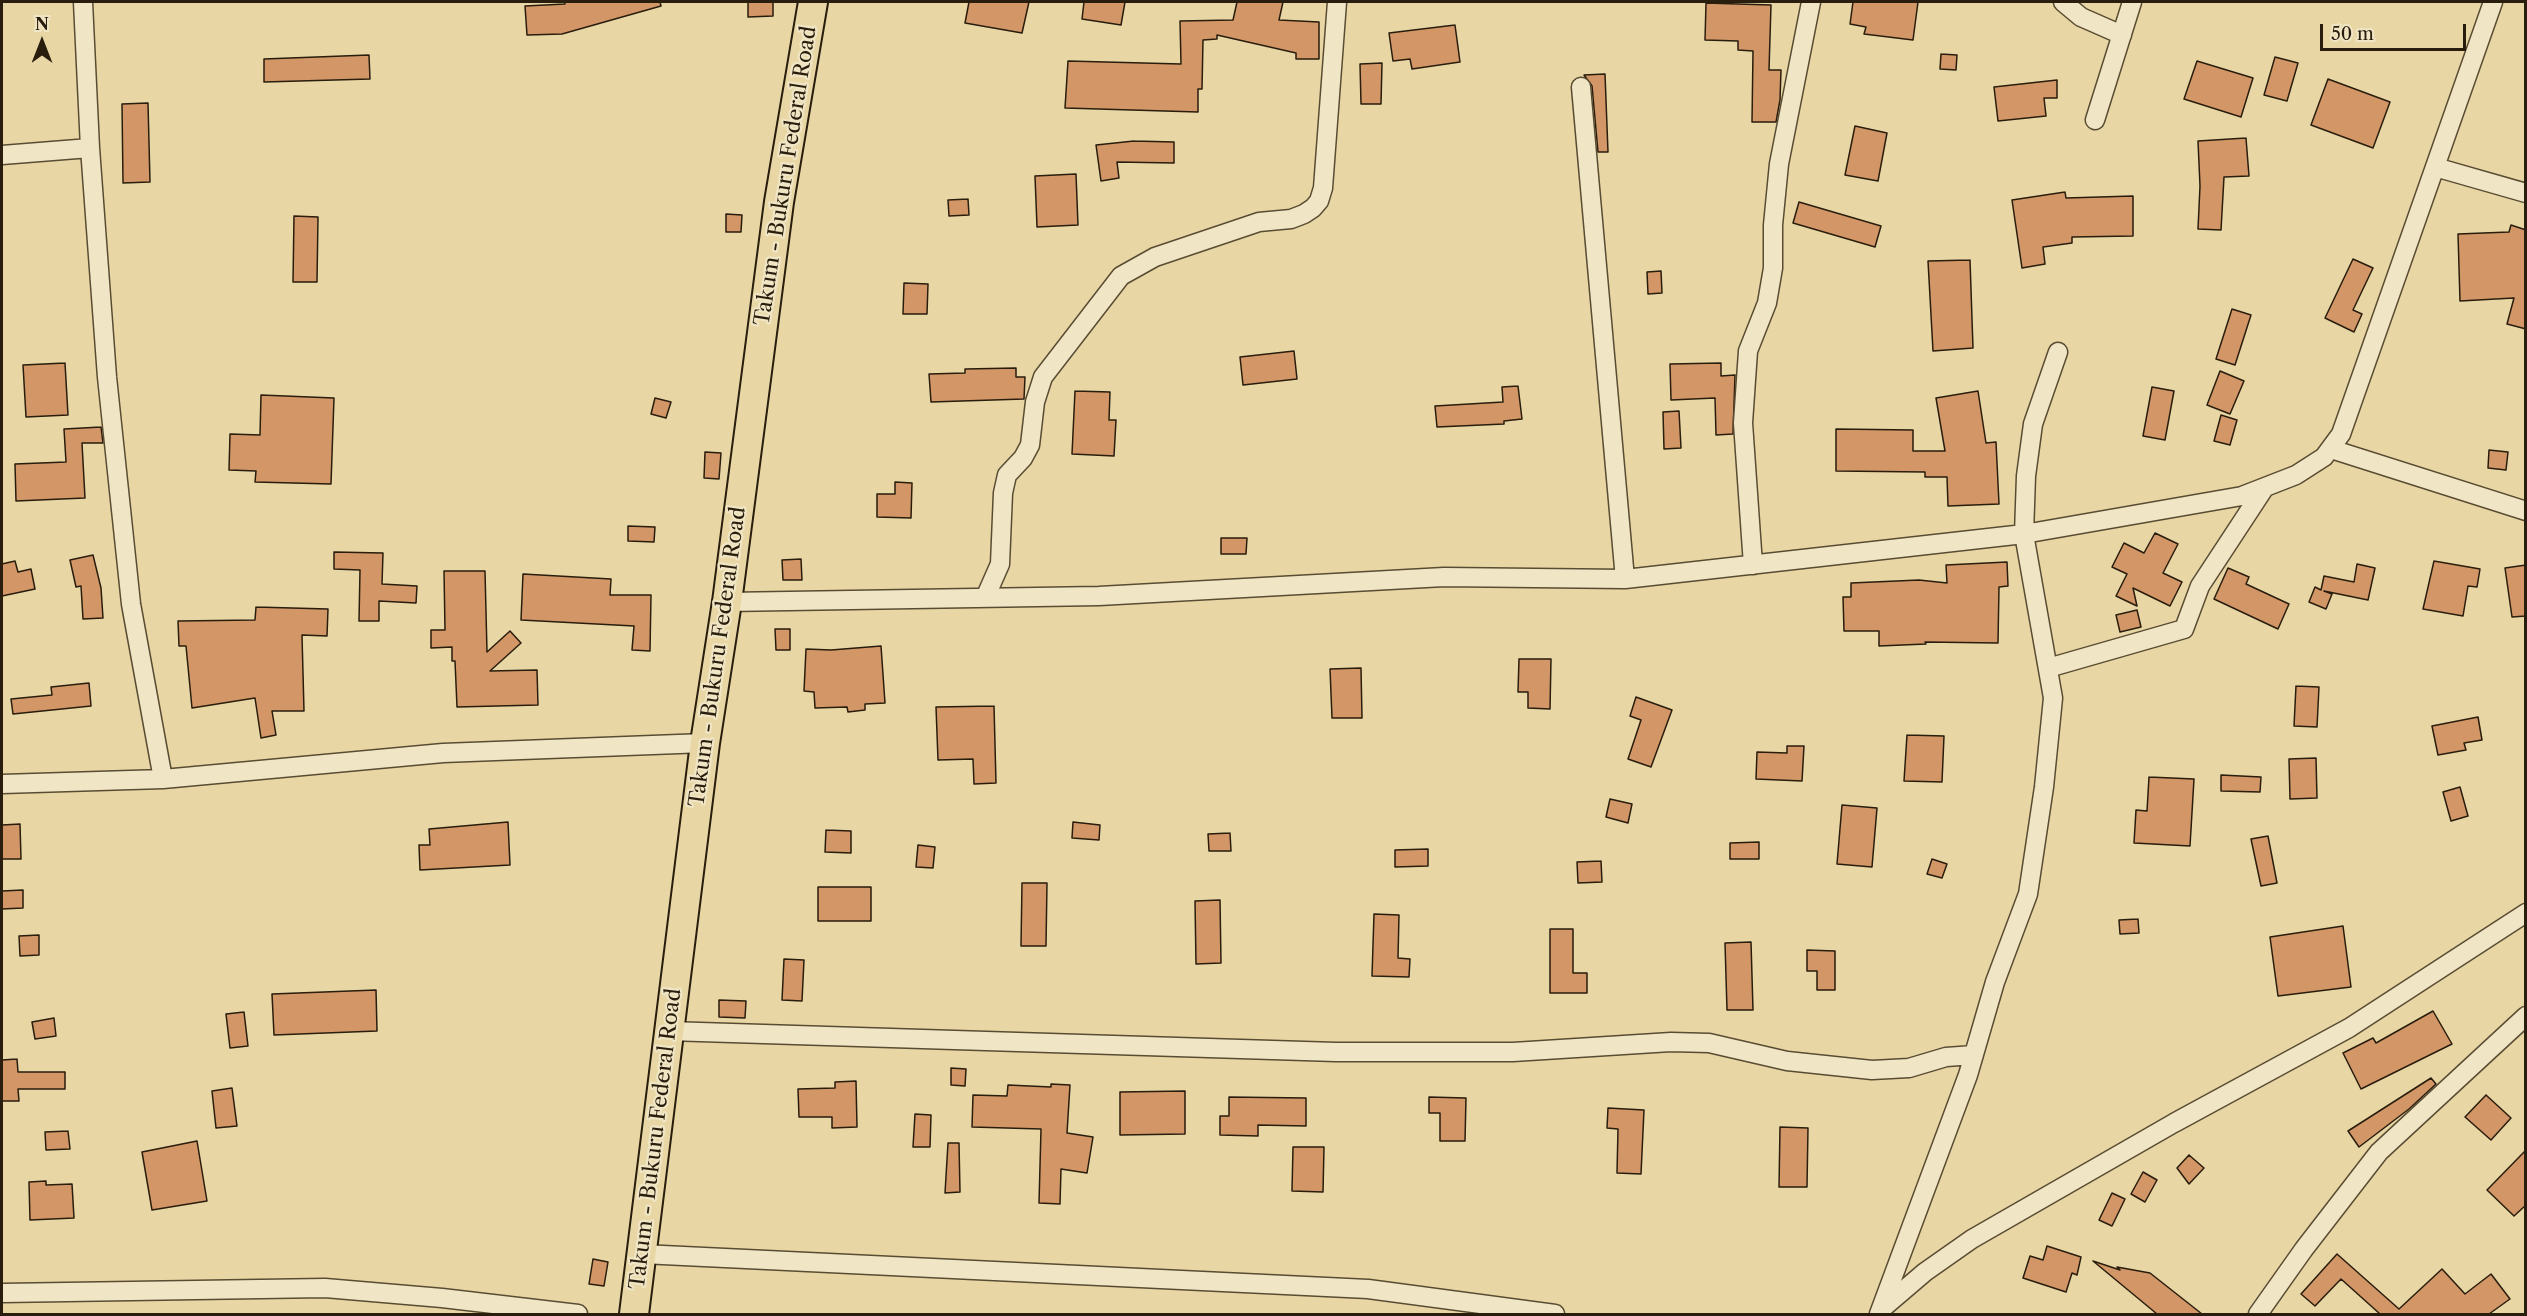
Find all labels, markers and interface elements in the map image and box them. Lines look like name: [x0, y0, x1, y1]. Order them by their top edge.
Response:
north arrow: [12, 12, 72, 72]
scale bar: [2323, 12, 2468, 50]
text: N: [35, 14, 49, 34]
text: 50 m: [2331, 23, 2374, 45]
street label: Takum - Bukuru Federal Road: [750, 24, 822, 328]
street label: Takum - Bukuru Federal Road: [684, 505, 752, 809]
street label: Takum - Bukuru Federal Road: [625, 987, 687, 1291]

